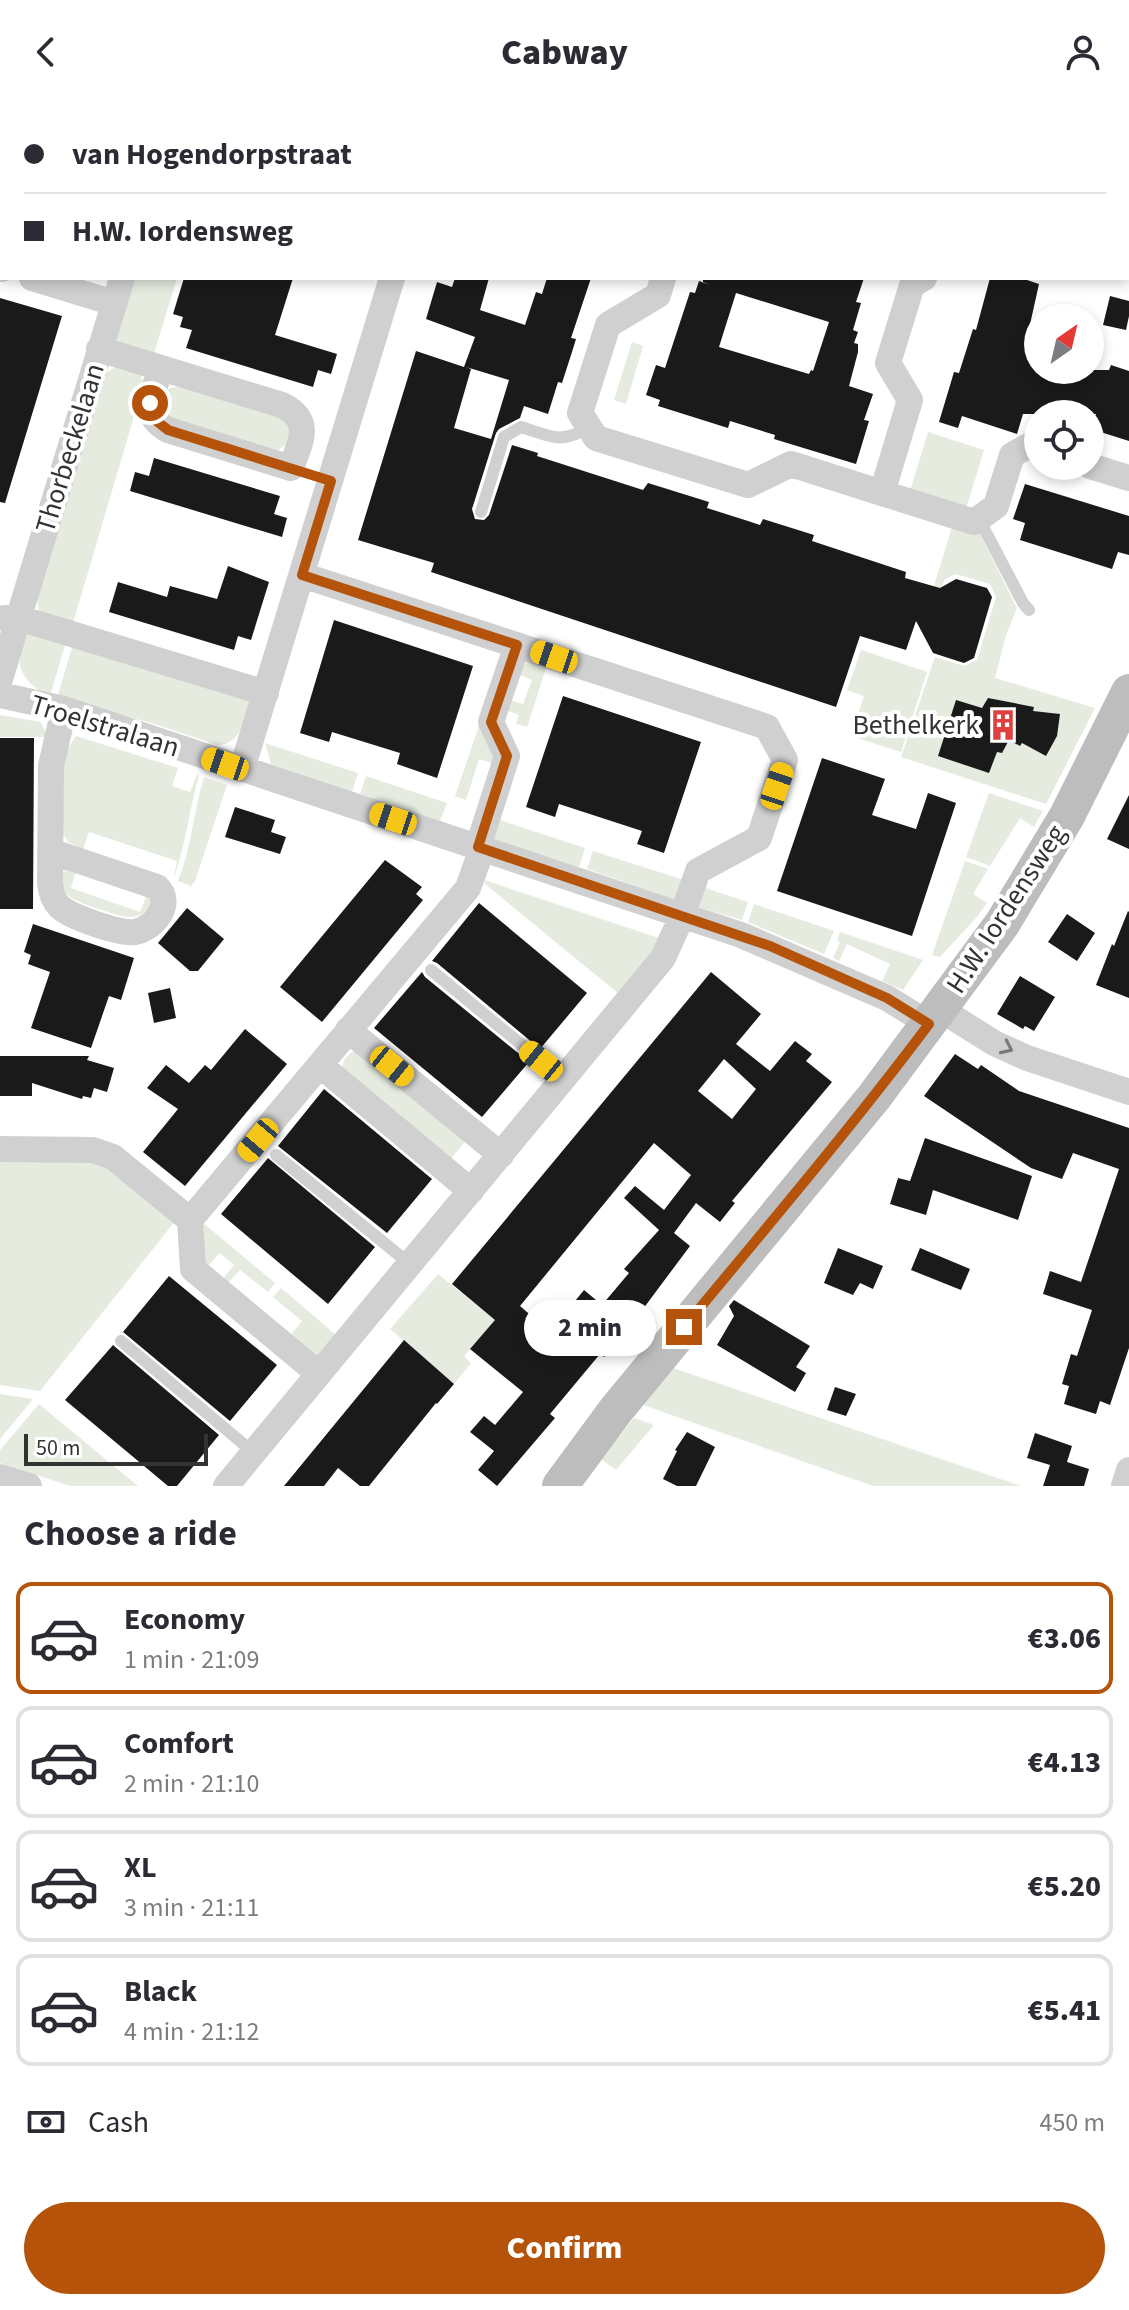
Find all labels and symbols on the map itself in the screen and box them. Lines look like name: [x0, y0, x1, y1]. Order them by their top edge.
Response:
north arrow: [1024, 304, 1104, 384]
street label: Thorbeckelaan: [25, 358, 115, 538]
route start: [132, 385, 168, 421]
car: [527, 638, 581, 676]
street label: Troelstralaan: [26, 684, 184, 768]
place label: Bethelkerk: [852, 705, 979, 745]
building icon: Bethelkerk: [986, 708, 1020, 742]
car: [198, 745, 252, 783]
car: [758, 759, 796, 813]
car: [366, 800, 420, 838]
street label: H.W. Iordensweg: [936, 817, 1076, 1001]
car: [515, 1037, 567, 1085]
one-way arrow: [998, 1038, 1013, 1054]
car: [366, 1042, 418, 1090]
car: [233, 1114, 283, 1166]
callout: 2 min: [524, 1299, 656, 1355]
route end: [666, 1309, 702, 1345]
scale bar: [24, 1430, 208, 1466]

